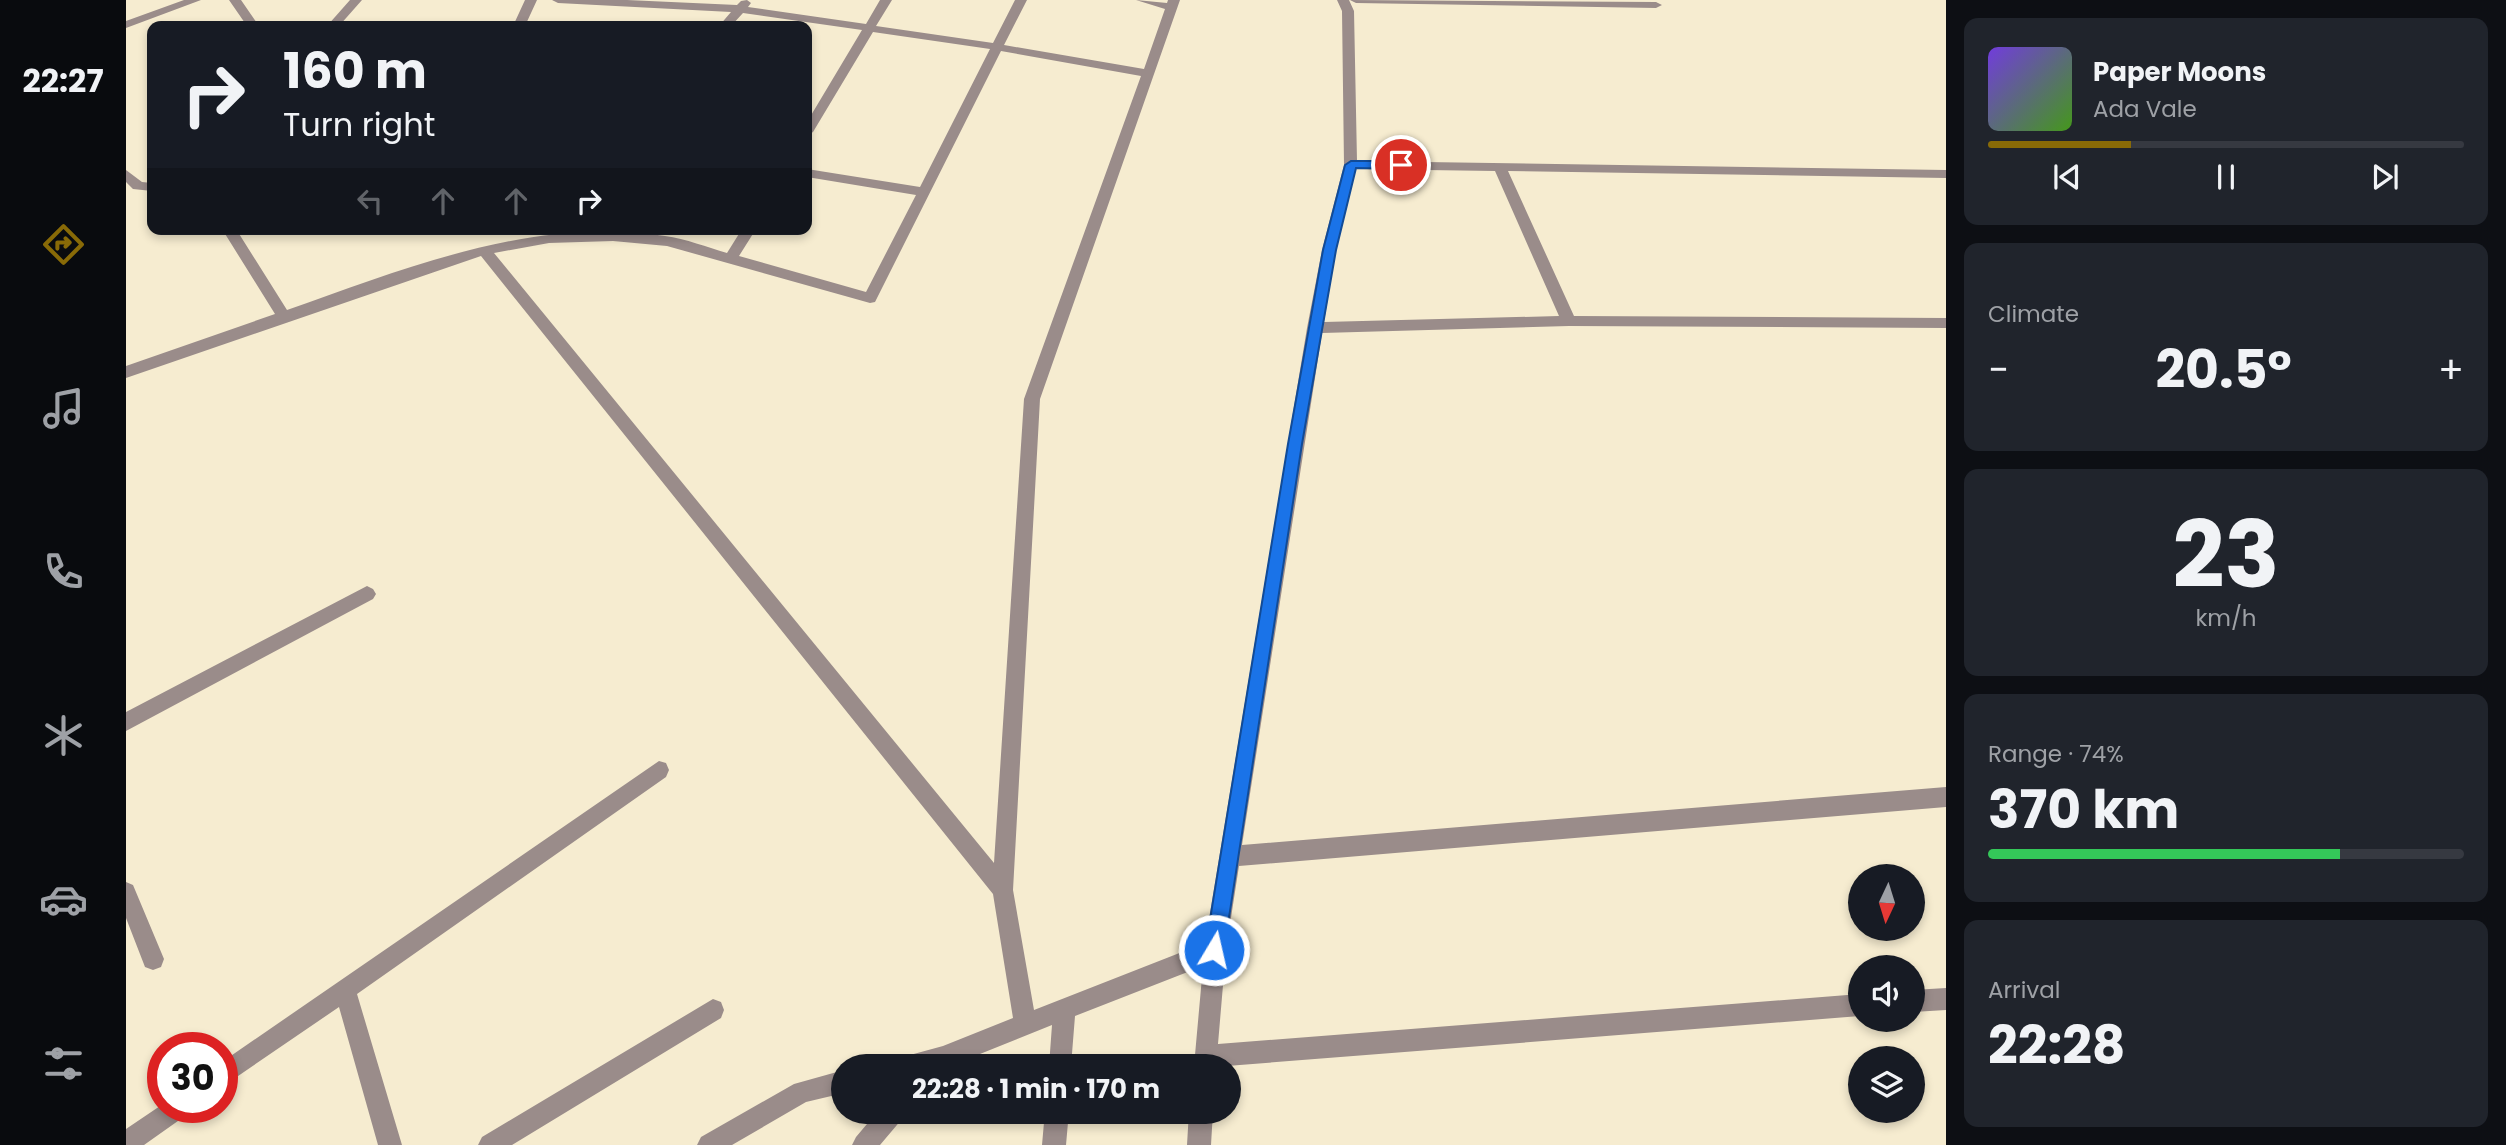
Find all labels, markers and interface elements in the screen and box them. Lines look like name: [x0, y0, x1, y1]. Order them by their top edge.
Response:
text: 160 m: [283, 37, 427, 105]
icon: right: [168, 49, 259, 140]
text: Paper Moons: [2093, 54, 2266, 90]
text: 22:27: [22, 58, 104, 103]
text: Ada Vale: [2093, 93, 2197, 125]
text: Turn right: [283, 102, 435, 147]
pin: [1371, 135, 1431, 195]
icon: arrive: [1382, 146, 1420, 184]
icon: previous: [2048, 158, 2086, 196]
icon: pause: [2207, 158, 2245, 196]
icon: next: [2366, 158, 2404, 196]
icon: left: [351, 182, 389, 220]
icon: ahead: [424, 182, 462, 220]
icon: ahead: [497, 182, 535, 220]
icon: right: [570, 182, 608, 220]
icon: directions: [39, 220, 88, 269]
text: Climate: [1988, 298, 2079, 330]
text: 20.5°: [2155, 333, 2292, 406]
text: −: [1988, 343, 2009, 396]
text: +: [2438, 343, 2464, 396]
icon: music: [39, 384, 88, 433]
text: 23: [2172, 491, 2280, 619]
icon: phone: [39, 547, 88, 596]
text: km/h: [2195, 602, 2257, 634]
icon: climate: [39, 711, 88, 760]
text: Range · 74%: [1988, 738, 2124, 770]
text: 370 km: [1988, 773, 2179, 846]
north arrow: [1848, 864, 1925, 942]
map controls: [1848, 864, 1925, 1123]
icon: car: [39, 875, 88, 924]
position arrow: [1177, 913, 1251, 987]
button: sound: [1848, 955, 1925, 1032]
text: Arrival: [1988, 974, 2060, 1006]
text: 22:28: [1988, 1009, 2126, 1082]
speed limit sign: 30: [147, 1032, 238, 1123]
icon: filters: [39, 1039, 88, 1088]
button: layers: [1848, 1046, 1925, 1123]
text: 22:28 · 1 min · 170 m: [912, 1071, 1160, 1107]

